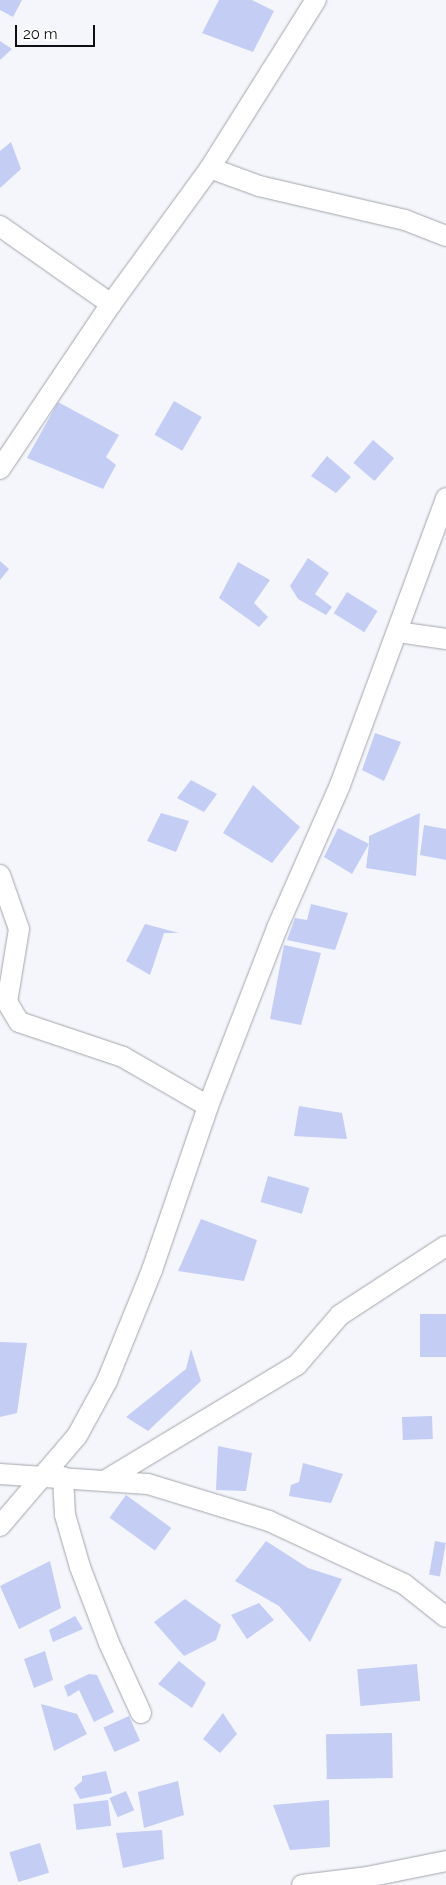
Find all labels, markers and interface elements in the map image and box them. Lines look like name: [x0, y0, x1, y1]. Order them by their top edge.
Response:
scale bar: [18, 15, 98, 47]
text: 20 m: [23, 25, 58, 43]

